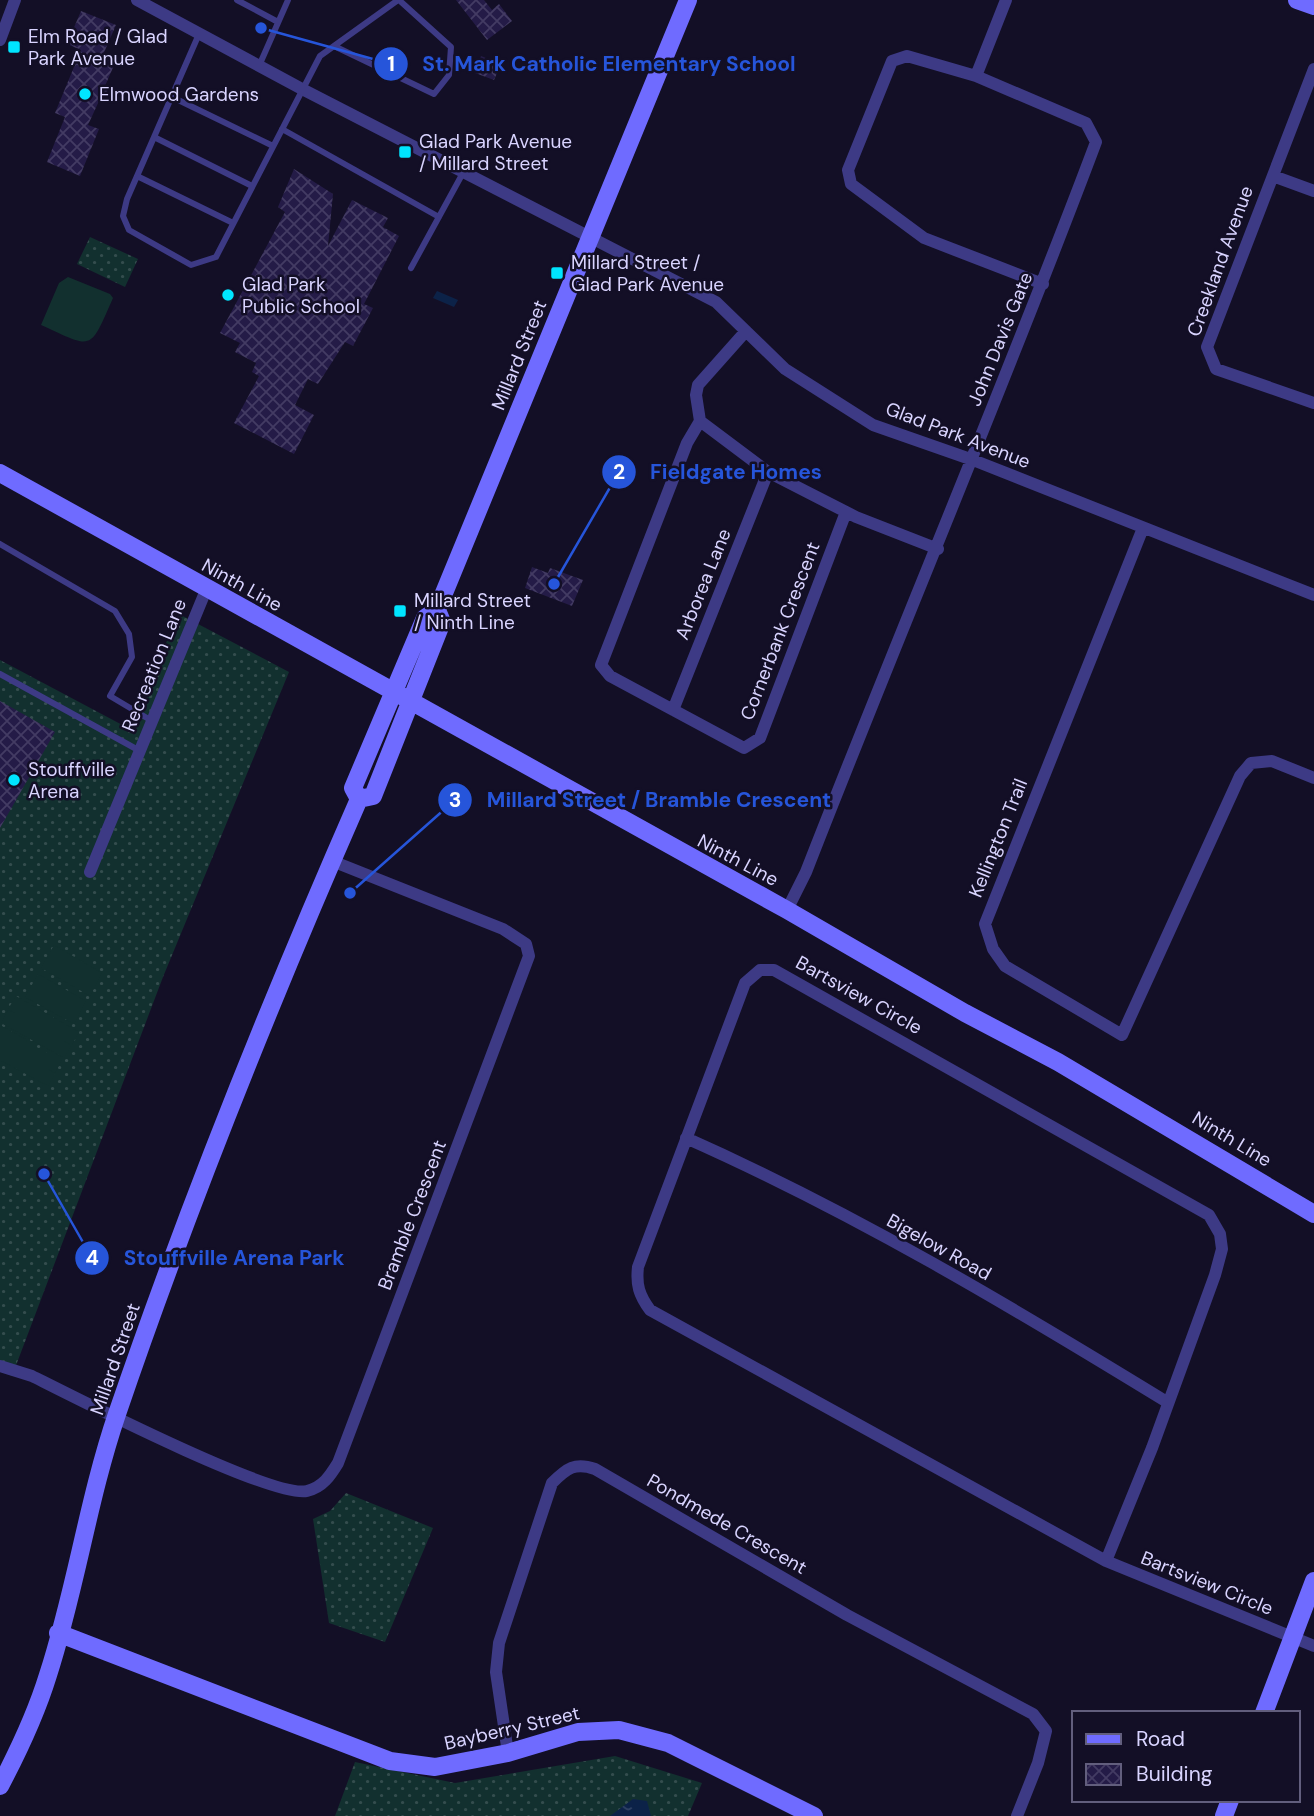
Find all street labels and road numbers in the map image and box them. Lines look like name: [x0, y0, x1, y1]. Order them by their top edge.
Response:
street label: Creekland Avenue: [1181, 182, 1259, 340]
street label: John Davis Gate: [962, 268, 1038, 410]
street label: Millard Street: [486, 296, 552, 414]
street label: Glad Park Avenue: [882, 396, 1034, 474]
street label: Arborea Lane: [669, 525, 737, 643]
street label: Cornerbank Crescent: [734, 538, 826, 724]
street label: Ninth Line: [197, 553, 287, 617]
street label: Recreation Lane: [116, 595, 192, 735]
street label: Kellington Trail: [963, 775, 1033, 901]
street label: Ninth Line: [693, 828, 783, 892]
street label: Bartsview Circle: [791, 950, 927, 1040]
street label: Ninth Line: [1188, 1106, 1276, 1172]
street label: Bramble Crescent: [372, 1137, 452, 1293]
street label: Bigelow Road: [882, 1208, 996, 1286]
street label: Millard Street: [84, 1300, 146, 1418]
street label: Pondmede Crescent: [643, 1468, 811, 1580]
street label: Bartsview Circle: [1137, 1545, 1277, 1621]
street label: Bayberry Street: [442, 1700, 582, 1756]

